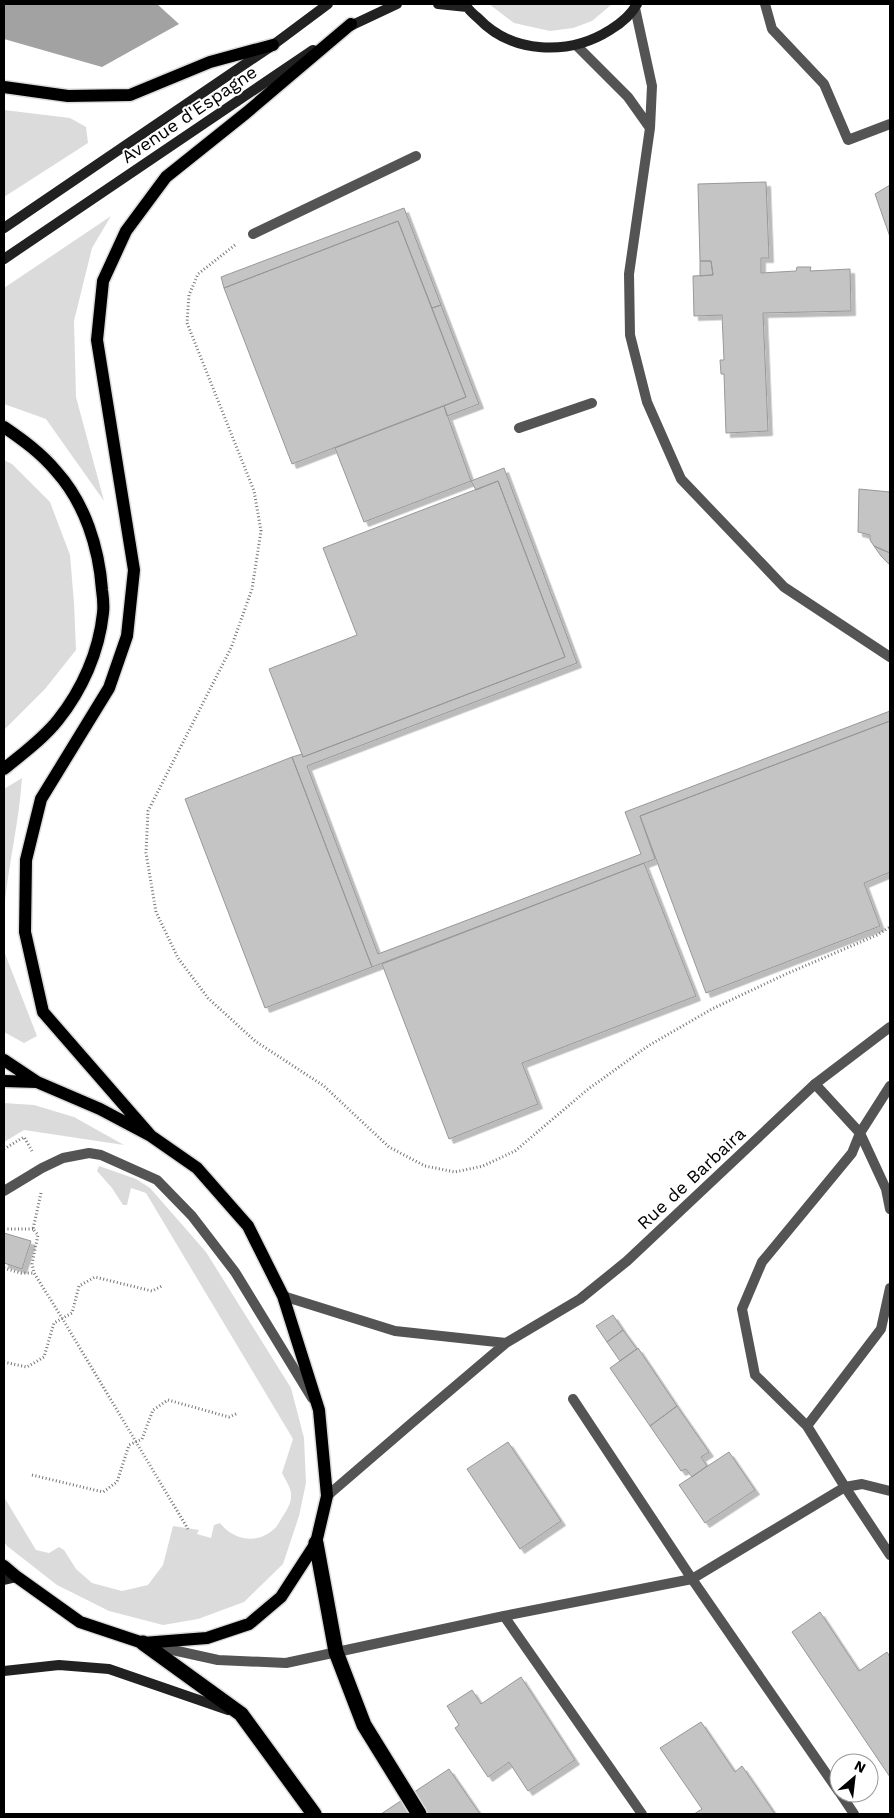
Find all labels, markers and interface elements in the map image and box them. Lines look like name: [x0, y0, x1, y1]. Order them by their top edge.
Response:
street label: Avenue d'Espagne: [117, 61, 261, 167]
street label: Rue de Barbaira: [633, 1123, 749, 1233]
north arrow: [829, 1753, 879, 1803]
text: N: [852, 1757, 868, 1776]

